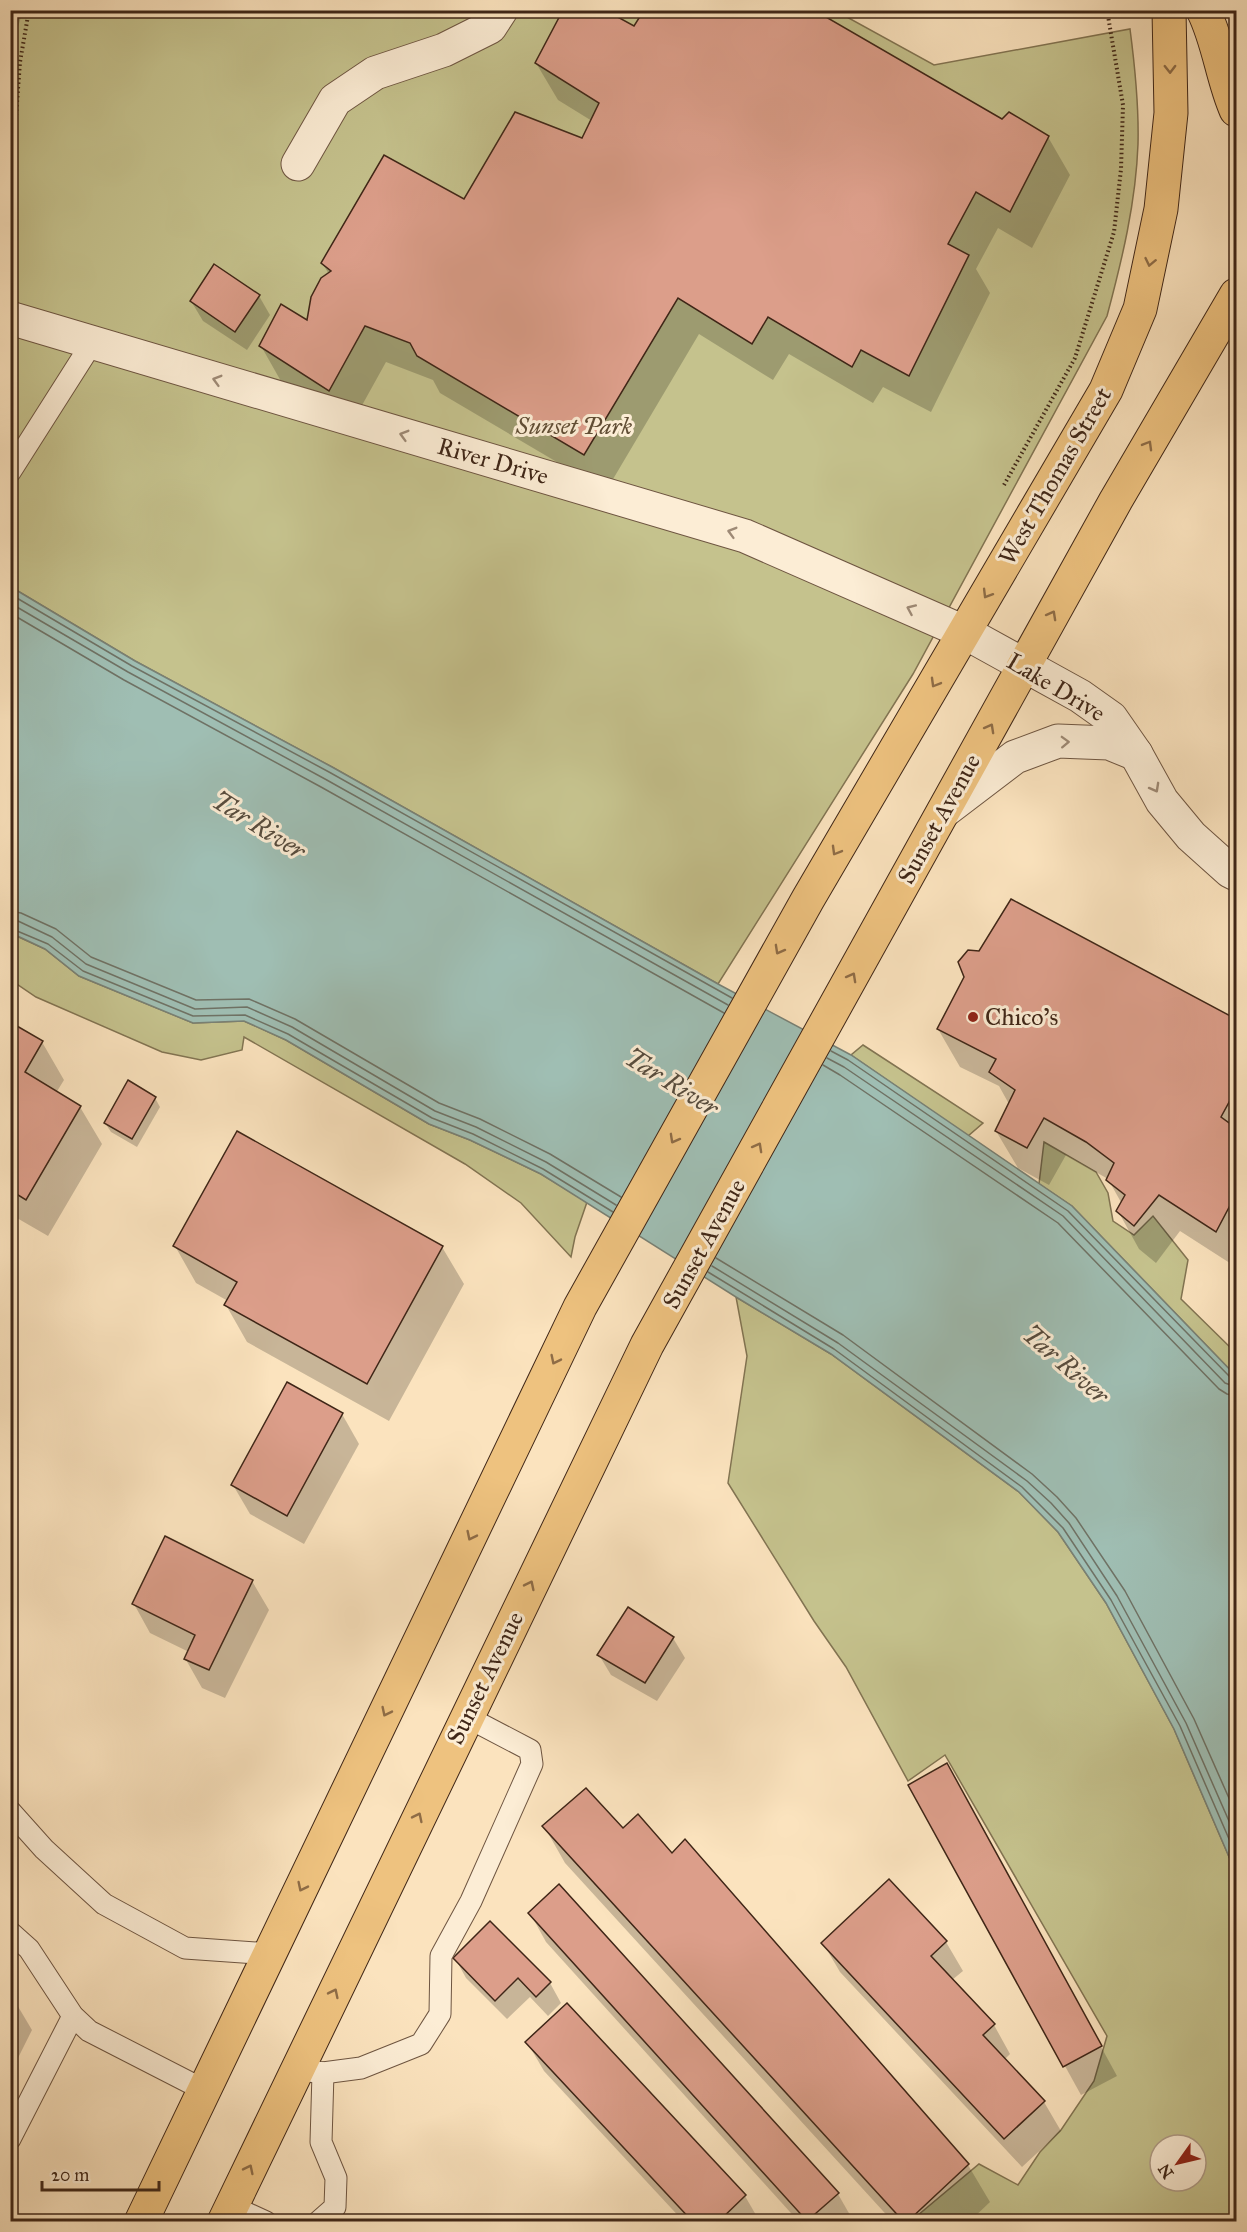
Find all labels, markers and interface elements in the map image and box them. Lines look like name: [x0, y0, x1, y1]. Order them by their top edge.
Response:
one-way arrow: [1164, 64, 1177, 73]
one-way arrow: [1144, 257, 1157, 267]
one-way arrow: [212, 375, 223, 387]
street label: West Thomas Street: [992, 381, 1118, 570]
park label: Sunset Park: [515, 411, 633, 441]
one-way arrow: [399, 430, 410, 442]
street label: River Drive: [434, 431, 552, 491]
one-way arrow: [1141, 441, 1153, 451]
one-way arrow: [727, 527, 738, 539]
one-way arrow: [983, 588, 995, 598]
one-way arrow: [906, 604, 917, 616]
one-way arrow: [1045, 611, 1057, 621]
street label: Lake Drive: [1001, 646, 1111, 728]
one-way arrow: [930, 677, 942, 687]
one-way arrow: [983, 724, 994, 734]
one-way arrow: [1061, 736, 1070, 749]
street label: Sunset Avenue: [891, 749, 987, 889]
one-way arrow: [1148, 782, 1159, 793]
water label: Tar River: [206, 784, 313, 867]
one-way arrow: [832, 845, 843, 855]
one-way arrow: [775, 944, 786, 954]
one-way arrow: [845, 973, 856, 983]
place label: Chico's: [985, 1002, 1058, 1032]
marker: Chico's: [966, 1010, 980, 1024]
water label: Tar River: [619, 1041, 726, 1124]
one-way arrow: [670, 1133, 681, 1143]
one-way arrow: [750, 1143, 762, 1153]
street label: Sunset Avenue: [656, 1174, 752, 1314]
water label: Tar River: [1016, 1318, 1117, 1411]
one-way arrow: [551, 1354, 562, 1364]
one-way arrow: [466, 1529, 478, 1540]
one-way arrow: [523, 1580, 535, 1591]
street label: Sunset Avenue: [440, 1607, 530, 1749]
one-way arrow: [382, 1705, 394, 1716]
one-way arrow: [411, 1813, 423, 1824]
one-way arrow: [297, 1881, 309, 1892]
one-way arrow: [326, 1989, 338, 2000]
north arrow: [1148, 2133, 1208, 2193]
scale bar: [42, 2154, 159, 2192]
text: N: [1154, 2160, 1178, 2182]
text: 20 m: [51, 2164, 89, 2186]
one-way arrow: [242, 2164, 254, 2175]

